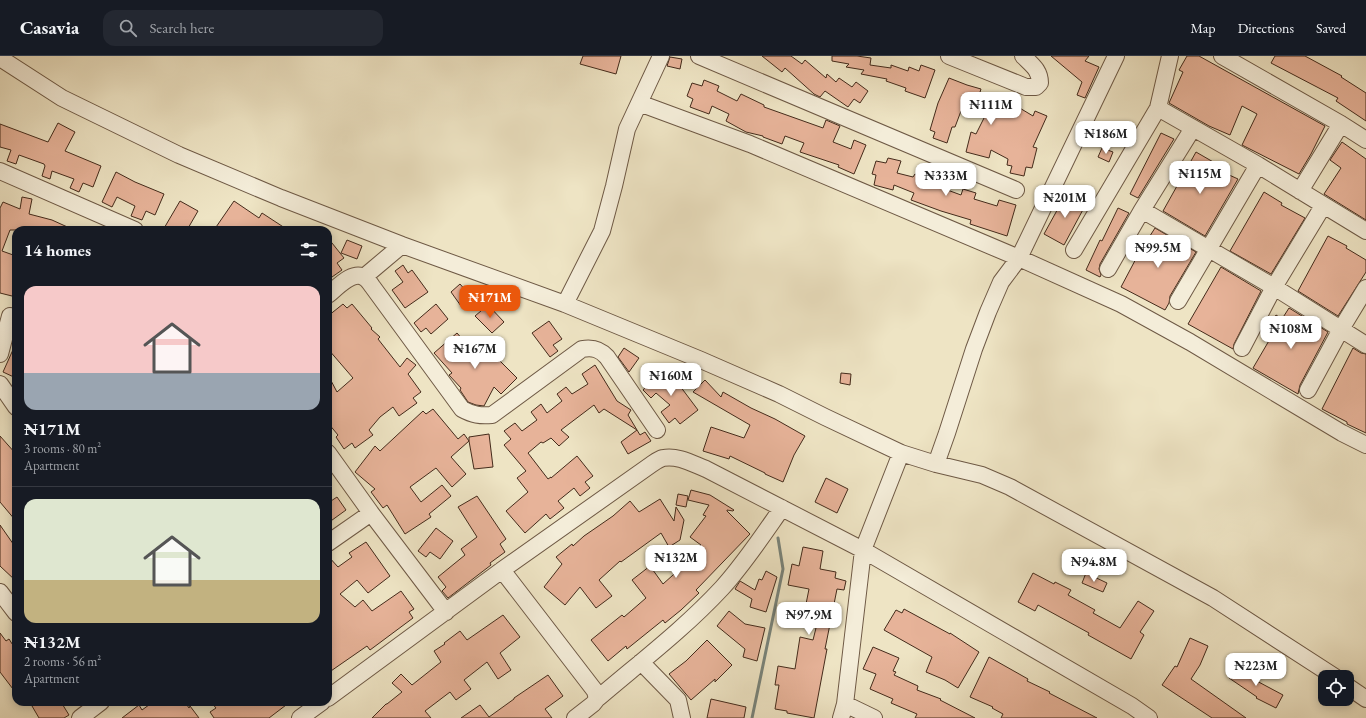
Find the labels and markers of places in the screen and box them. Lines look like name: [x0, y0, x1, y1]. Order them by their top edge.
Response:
pin: ₦111M: [963, 92, 1019, 126]
pin: ₦186M: [1078, 121, 1134, 155]
pin: ₦115M: [1172, 161, 1228, 195]
pin: ₦333M: [918, 163, 974, 197]
pin: ₦201M: [1037, 185, 1093, 219]
pin: ₦99.5M: [1125, 235, 1191, 269]
pin: ₦171M: [462, 285, 518, 319]
pin: ₦108M: [1263, 316, 1319, 350]
pin: ₦167M: [447, 336, 503, 370]
pin: ₦160M: [643, 363, 699, 397]
pin: ₦132M: [648, 545, 704, 579]
pin: ₦94.8M: [1061, 549, 1127, 583]
pin: ₦97.9M: [776, 602, 842, 636]
pin: ₦223M: [1228, 653, 1284, 687]

